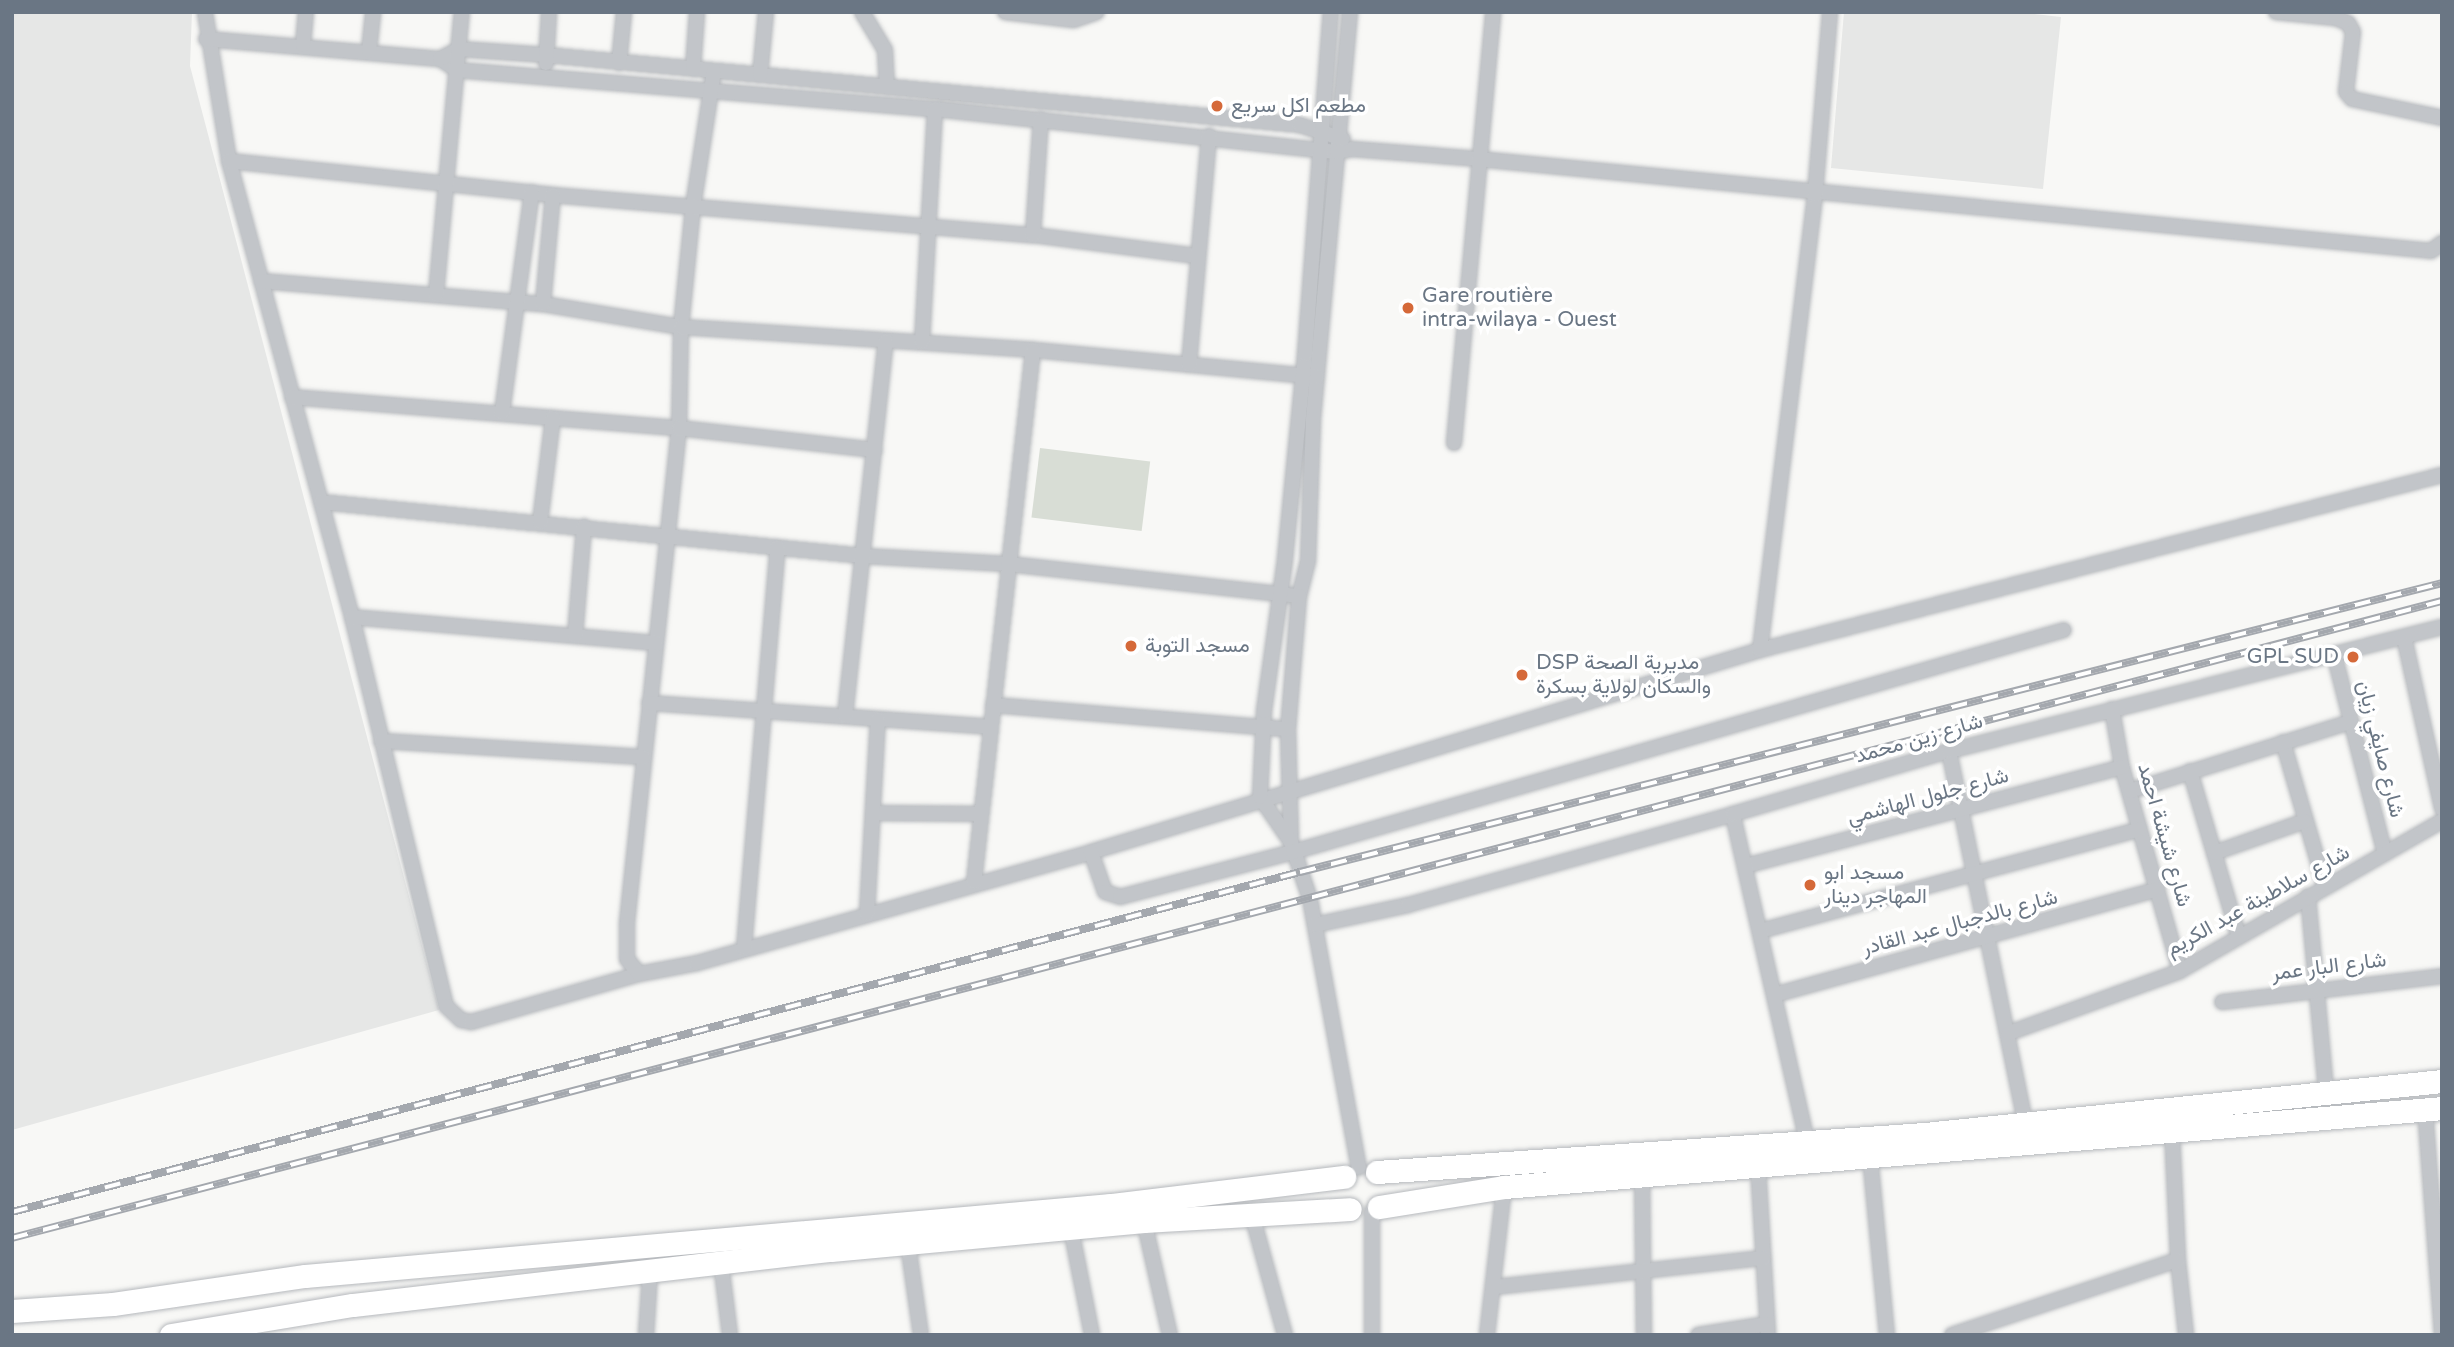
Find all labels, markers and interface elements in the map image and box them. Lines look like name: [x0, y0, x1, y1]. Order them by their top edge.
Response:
place label: مطعم اكل سريع: [1231, 93, 1366, 119]
marker: مطعم اكل سريع: [1209, 98, 1225, 114]
place label: Gare routière intra-wilaya - Ouest: [1422, 283, 1617, 333]
marker: Gare routière intra-wilaya - Ouest: [1400, 300, 1416, 316]
place label: مسجد التوبة: [1145, 633, 1250, 659]
marker: مسجد التوبة: [1123, 638, 1139, 654]
place label: GPL SUD: [2247, 644, 2339, 670]
marker: GPL SUD: [2345, 649, 2361, 665]
place label: DSP مديرية الصحة والسكان لولاية بسكرة: [1536, 650, 1711, 700]
marker: DSP مديرية الصحة والسكان لولاية بسكرة: [1514, 667, 1530, 683]
street label: شارع صايفي زيان: [2351, 678, 2409, 820]
street label: شارع زين محمد: [1852, 709, 1986, 769]
street label: شارع شيشة احمد: [2131, 760, 2197, 910]
street label: شارع جلول الهاشمي: [1845, 763, 2011, 831]
street label: شارع سلاطينة عبد الكريم: [2162, 840, 2354, 962]
place label: مسجد ابو المهاجر دينار: [1824, 860, 1927, 910]
marker: مسجد ابو المهاجر دينار: [1802, 877, 1818, 893]
street label: شارع بالدجبال عبد القادر: [1860, 885, 2060, 961]
street label: شارع البار عمر: [2270, 947, 2388, 987]

